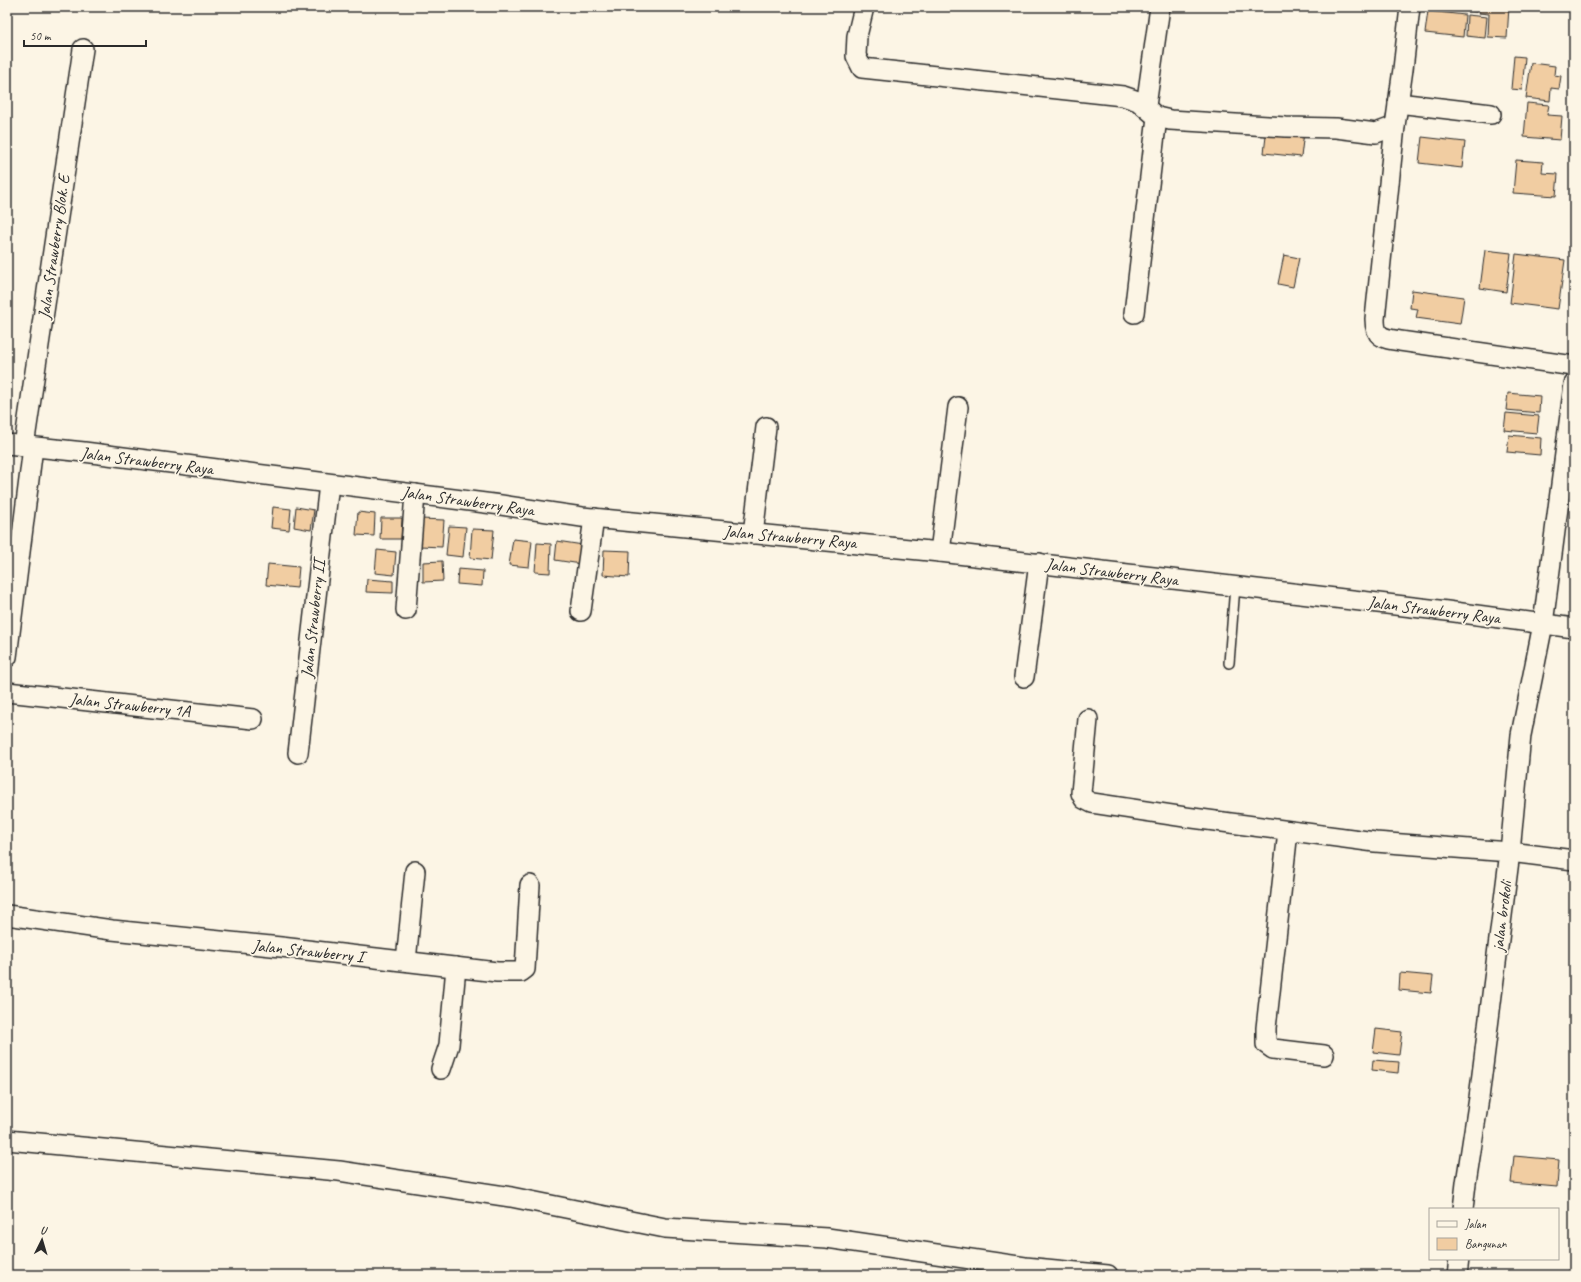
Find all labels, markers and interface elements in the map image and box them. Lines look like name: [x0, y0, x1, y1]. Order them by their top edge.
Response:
scale bar: [24, 22, 146, 48]
text: 50 m: [30, 28, 52, 44]
street label: Jalan Strawberry Blok. E: [33, 172, 75, 321]
street label: Jalan Strawberry Raya: [79, 442, 216, 480]
street label: Jalan Strawberry Raya: [400, 481, 537, 521]
street label: Jalan Strawberry Raya: [722, 521, 859, 553]
street label: Jalan Strawberry Raya: [1044, 553, 1181, 591]
street label: Jalan Strawberry II: [296, 555, 330, 680]
street label: Jalan Strawberry Raya: [1366, 591, 1503, 629]
street label: Jalan Strawberry 1A: [68, 688, 193, 722]
street label: jalan brokoli: [1487, 878, 1517, 954]
street label: Jalan Strawberry I: [250, 935, 369, 968]
legend: [1429, 1208, 1559, 1260]
text: Jalan: [1464, 1216, 1487, 1232]
north arrow: [22, 1220, 62, 1260]
text: U: [40, 1223, 49, 1237]
text: Bangunan: [1465, 1236, 1507, 1252]

